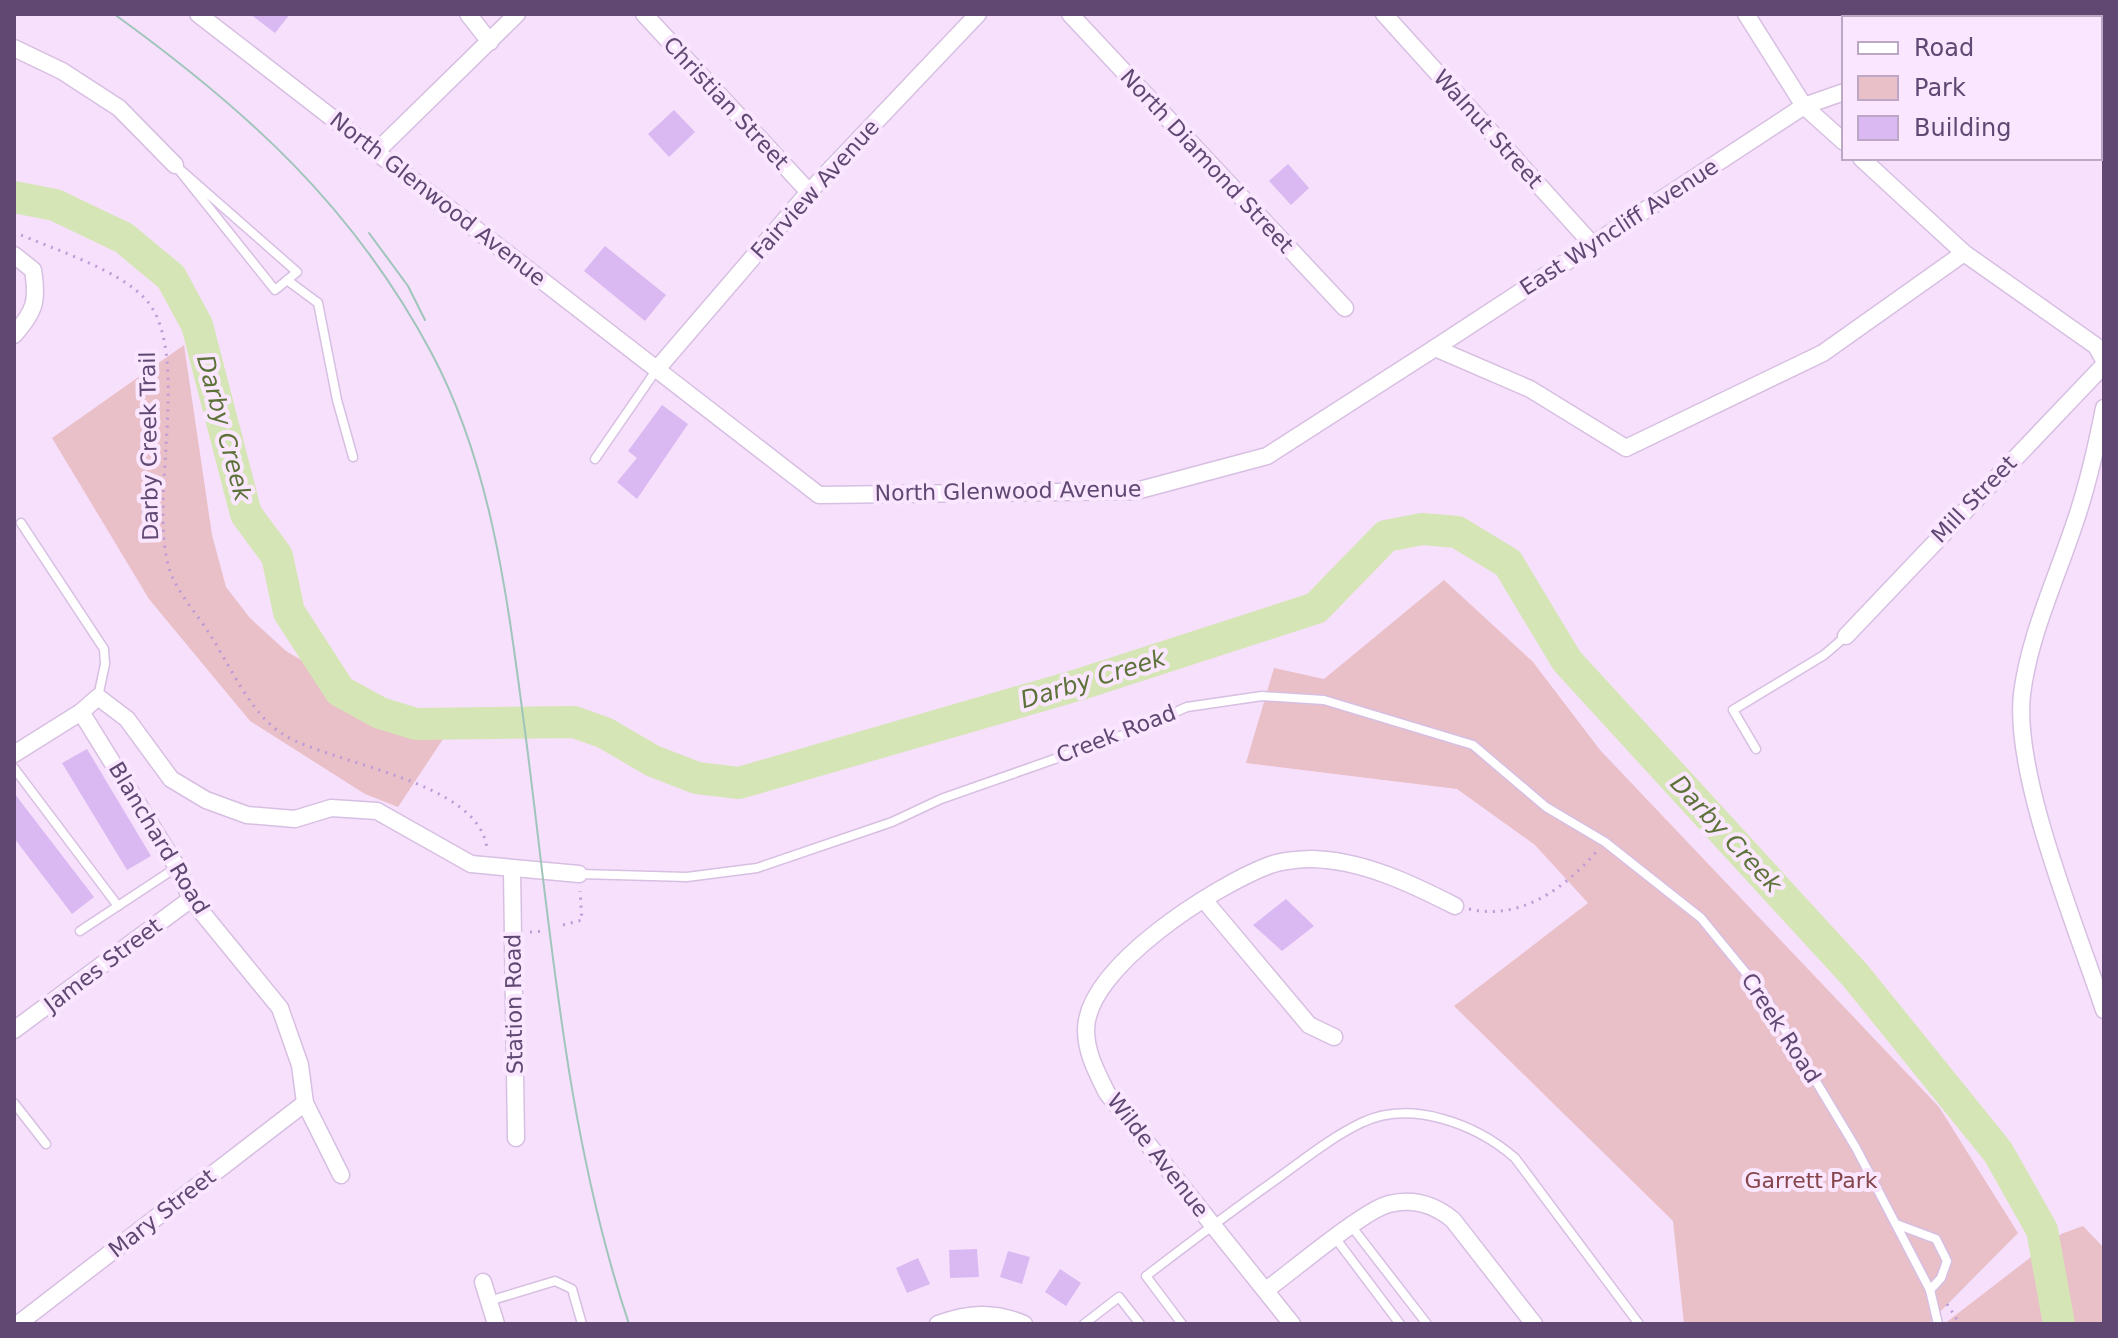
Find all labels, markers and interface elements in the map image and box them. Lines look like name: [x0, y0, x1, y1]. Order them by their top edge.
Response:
legend: [1842, 16, 2102, 160]
street label: Christian Street: [658, 32, 794, 175]
text: Road: [1914, 34, 1974, 62]
street label: North Diamond Street: [1115, 64, 1299, 258]
street label: Walnut Street: [1428, 65, 1548, 193]
text: Park: [1914, 74, 1966, 102]
street label: North Glenwood Avenue: [325, 107, 551, 291]
street label: Fairview Avenue: [746, 114, 884, 264]
text: Building: [1914, 114, 2011, 142]
street label: East Wyncliff Avenue: [1515, 154, 1723, 300]
street label: Darby Creek Trail: [135, 351, 163, 541]
water label: Darby Creek: [191, 352, 257, 505]
street label: Mill Street: [1926, 450, 2022, 548]
street label: North Glenwood Avenue: [874, 476, 1142, 506]
water label: Darby Creek: [1017, 643, 1170, 714]
street label: Creek Road: [1053, 700, 1179, 768]
street label: Blanchard Road: [104, 757, 214, 919]
water label: Darby Creek: [1665, 770, 1788, 899]
street label: James Street: [38, 913, 167, 1018]
street label: Station Road: [500, 934, 528, 1074]
street label: Creek Road: [1736, 968, 1826, 1088]
street label: Wilde Avenue: [1102, 1088, 1214, 1222]
street label: Mary Street: [104, 1163, 221, 1262]
park label: Garrett Park: [1744, 1168, 1878, 1193]

